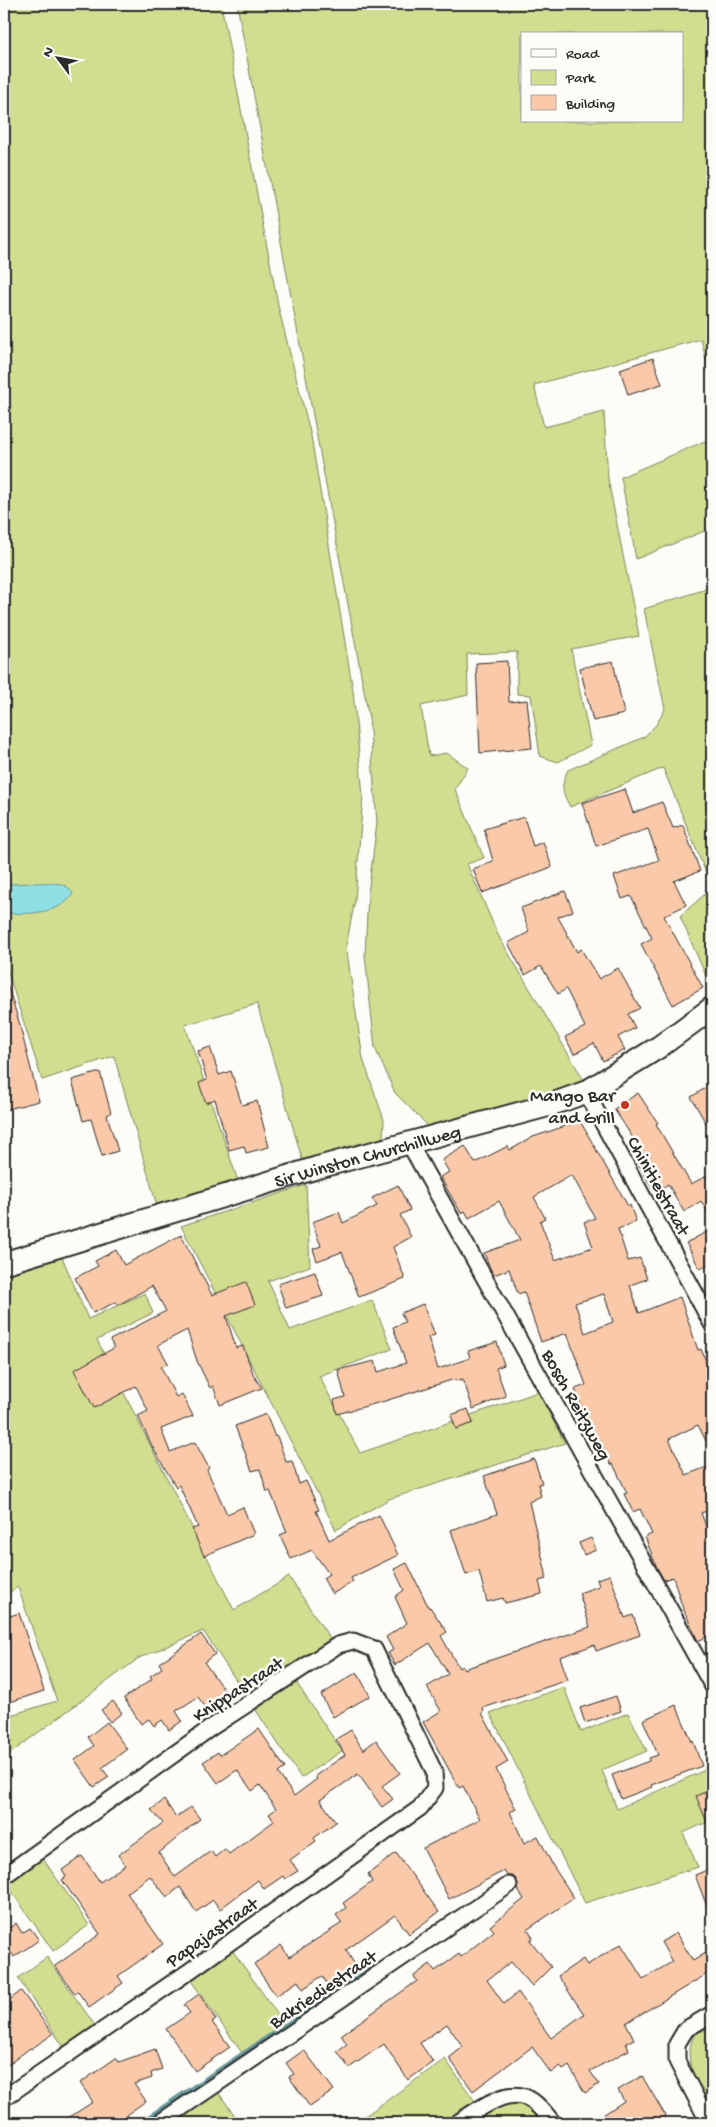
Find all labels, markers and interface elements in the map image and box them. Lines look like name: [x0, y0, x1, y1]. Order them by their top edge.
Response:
north arrow: [32, 32, 82, 82]
legend: [521, 32, 684, 122]
text: N: [39, 44, 59, 61]
text: Road: [566, 46, 600, 64]
text: Park: [565, 70, 596, 88]
text: Building: [565, 96, 615, 114]
place label: Mango Bar and Grill: [530, 1086, 617, 1131]
marker: Mango Bar and Grill: [619, 1099, 631, 1111]
street label: Sir Winston Churchillweg: [272, 1121, 464, 1195]
street label: Chinitiestraat: [620, 1133, 695, 1242]
street label: Bosch Reitzweg: [535, 1345, 615, 1465]
street label: Knippastraat: [189, 1652, 290, 1729]
street label: Papajastraat: [162, 1892, 265, 1975]
street label: Bakriediestraat: [265, 1945, 384, 2036]

